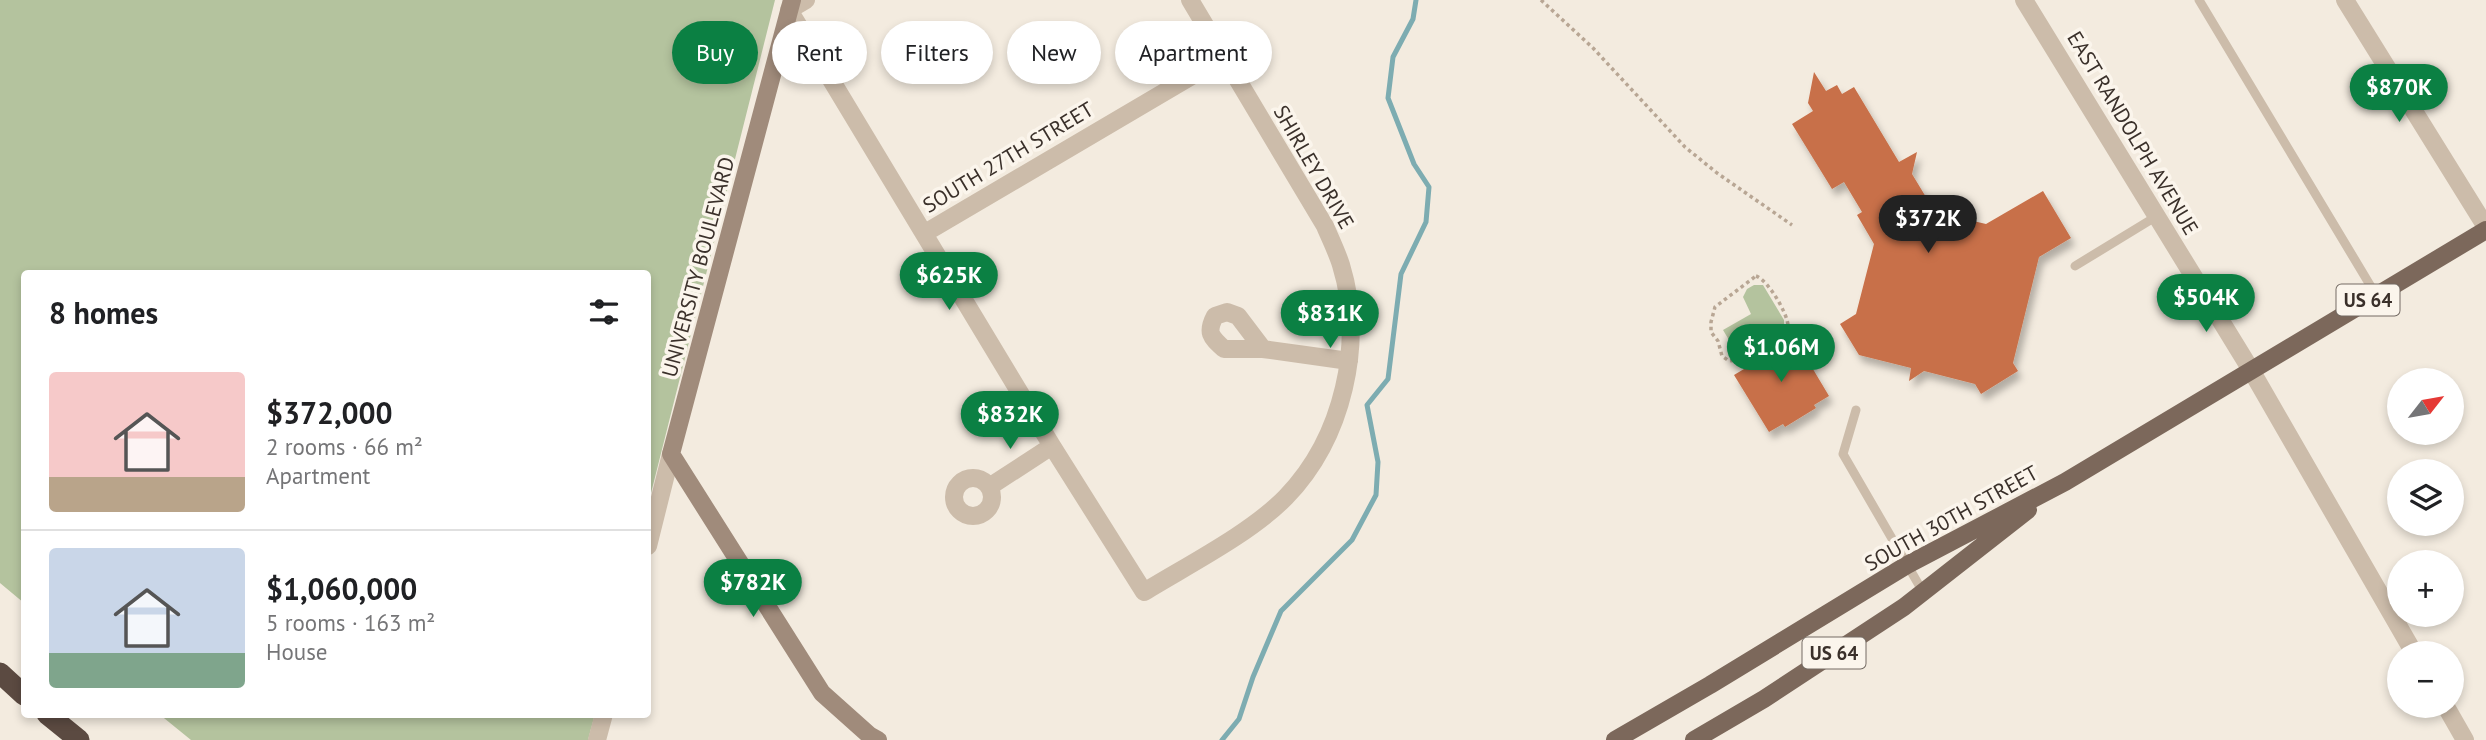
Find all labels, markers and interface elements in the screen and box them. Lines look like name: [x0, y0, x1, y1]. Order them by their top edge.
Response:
chip: Buy: [672, 21, 758, 84]
chip: Rent: [772, 21, 867, 84]
chip: Filters: [881, 21, 993, 84]
chip: New: [1007, 21, 1101, 84]
chip: Apartment: [1115, 21, 1272, 84]
street label: EAST RANDOLPH AVENUE: [2061, 26, 2205, 240]
pin: $870K: [2350, 64, 2448, 124]
text: $870K: [2366, 72, 2432, 101]
street label: SOUTH 27TH STREET: [918, 95, 1099, 219]
street label: SHIRLEY DRIVE: [1268, 100, 1360, 234]
street label: UNIVERSITY BOULEVARD: [656, 154, 740, 380]
pin: $372K: [1879, 196, 1977, 255]
text: $372K: [1895, 203, 1961, 232]
pin: $625K: [900, 252, 998, 312]
text: $625K: [916, 260, 982, 289]
pin: $504K: [2157, 274, 2255, 334]
text: $504K: [2173, 282, 2239, 311]
road number: US 64: [2336, 284, 2400, 316]
pin: $831K: [1281, 290, 1379, 350]
text: 8 homes: [49, 293, 158, 332]
icon: filters: [585, 293, 623, 331]
text: $831K: [1297, 298, 1363, 327]
pin: $1.06M: [1724, 324, 1838, 384]
text: $1.06M: [1743, 332, 1819, 361]
north arrow: [2387, 368, 2464, 444]
map controls: [2387, 368, 2464, 718]
pin: $832K: [961, 392, 1059, 451]
text: $372,000: [266, 393, 393, 432]
text: $832K: [977, 399, 1043, 428]
icon: home: [105, 400, 189, 484]
text: 2 rooms · 66 m²: [266, 432, 423, 461]
street label: SOUTH 30TH STREET: [1859, 459, 2043, 577]
button: layers: [2387, 459, 2464, 536]
text: Apartment: [266, 461, 370, 490]
button: +: [2387, 550, 2464, 627]
pin: $782K: [704, 560, 802, 619]
text: $782K: [720, 567, 786, 596]
text: $1,060,000: [266, 569, 417, 608]
icon: home: [105, 576, 189, 660]
text: 5 rooms · 163 m²: [266, 608, 435, 637]
text: House: [266, 637, 328, 666]
road number: US 64: [1802, 638, 1866, 668]
button: −: [2387, 641, 2464, 718]

